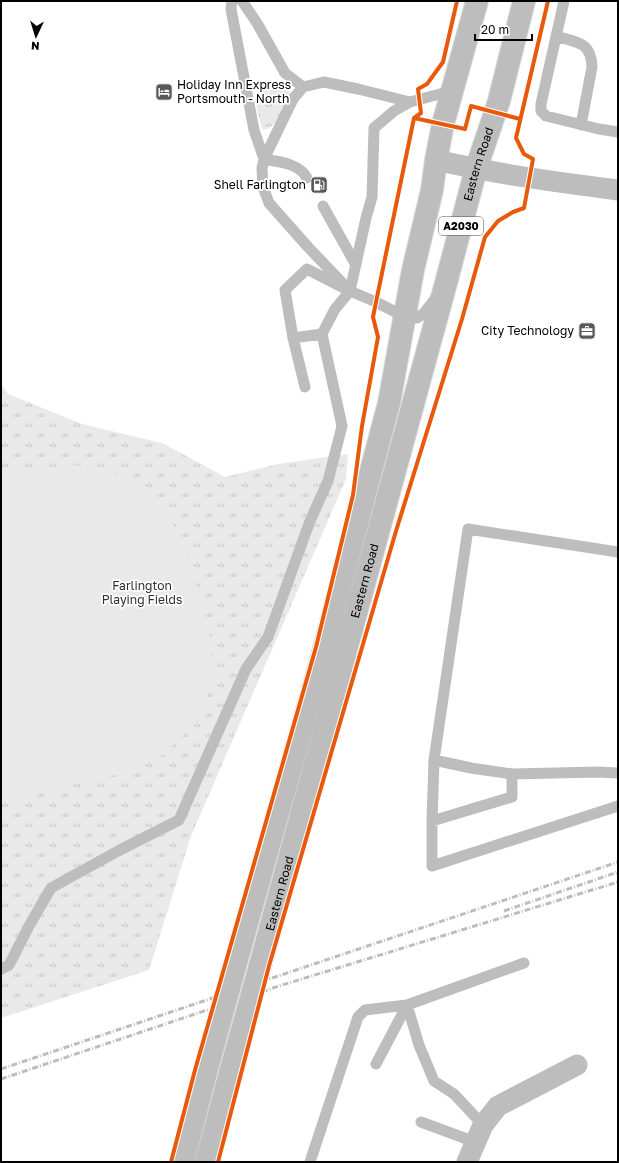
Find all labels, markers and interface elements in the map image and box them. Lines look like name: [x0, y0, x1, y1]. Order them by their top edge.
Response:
north arrow: [16, 16, 56, 56]
scale bar: [475, 16, 532, 42]
text: 20 m: [481, 22, 509, 37]
text: N: [31, 40, 40, 53]
place label: Holiday Inn Express Portsmouth - North: [177, 77, 291, 106]
hotel icon: Holiday Inn Express Portsmouth - North: [154, 82, 174, 102]
street label: Eastern Road: [460, 125, 497, 203]
fuel station icon: Shell Farlington: [309, 175, 329, 195]
place label: Shell Farlington: [214, 177, 306, 192]
road number: A2030: [439, 217, 483, 235]
office icon: City Technology: [577, 321, 597, 341]
place label: City Technology: [481, 323, 574, 338]
street label: Eastern Road: [347, 542, 382, 620]
park label: Farlington Playing Fields: [102, 578, 182, 607]
street label: Eastern Road: [262, 855, 297, 932]

